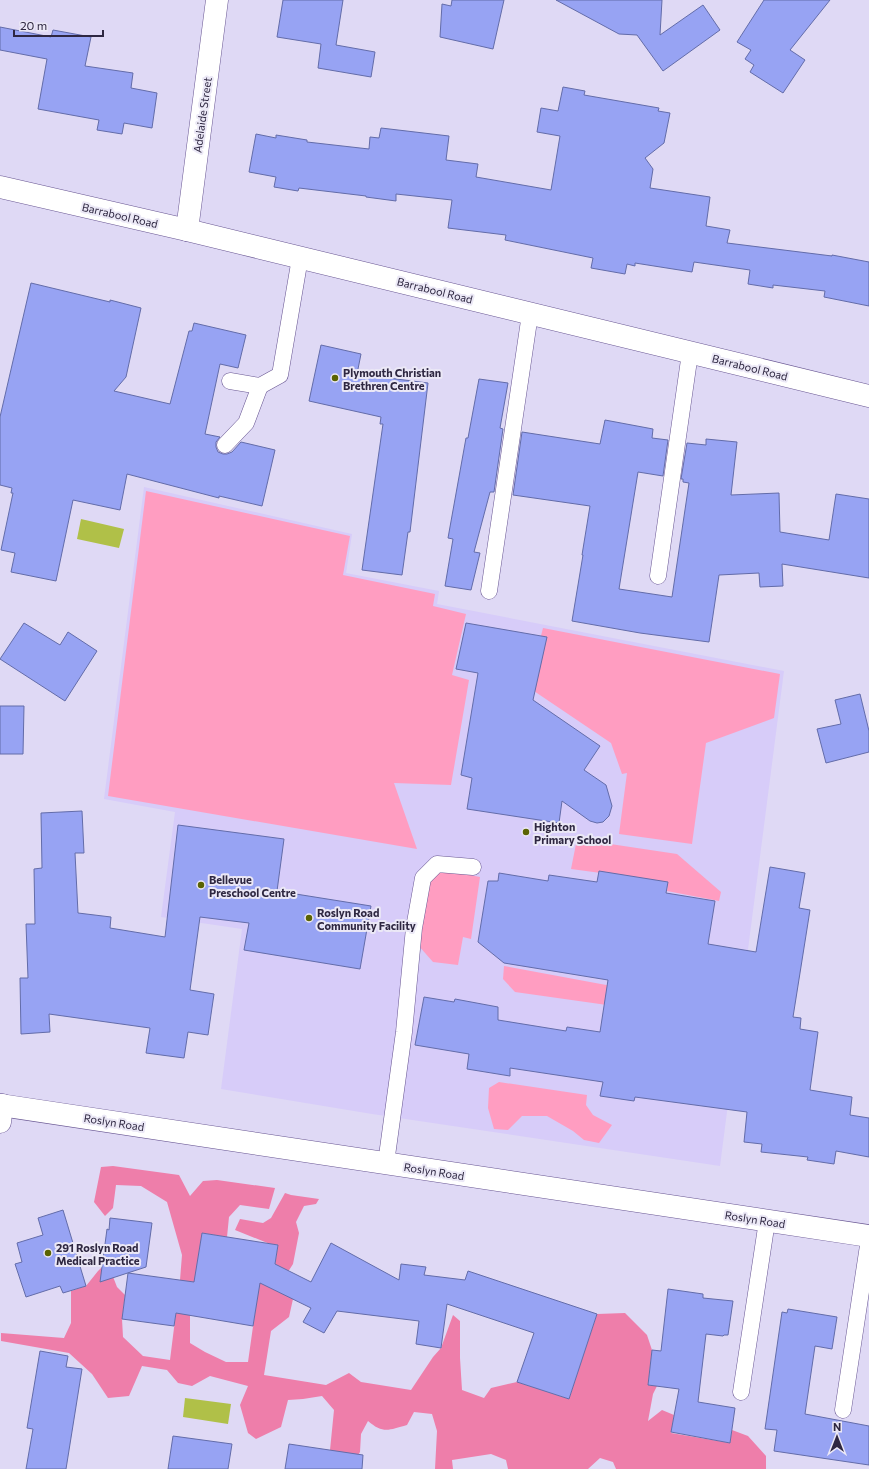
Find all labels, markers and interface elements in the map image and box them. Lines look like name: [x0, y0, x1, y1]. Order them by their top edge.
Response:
scale bar: [14, 12, 103, 38]
text: 20 m: [20, 18, 47, 32]
street label: Adelaide Street: [190, 76, 214, 154]
street label: Barrabool Road: [81, 200, 159, 230]
street label: Barrabool Road: [396, 274, 474, 306]
street label: Barrabool Road: [711, 351, 789, 383]
place label: Plymouth Christian Brethren Centre: [343, 366, 441, 392]
marker: Plymouth Christian Brethren Centre: [330, 373, 340, 383]
place label: Highton Primary School: [534, 820, 611, 846]
marker: Highton Primary School: [521, 827, 531, 837]
place label: Bellevue Preschool Centre: [209, 873, 296, 899]
marker: Bellevue Preschool Centre: [196, 880, 206, 890]
place label: Roslyn Road Community Facility: [317, 906, 416, 932]
marker: Roslyn Road Community Facility: [304, 913, 314, 923]
street label: Roslyn Road: [83, 1111, 145, 1133]
street label: Roslyn Road: [403, 1160, 465, 1182]
street label: Roslyn Road: [724, 1208, 786, 1230]
place label: 291 Roslyn Road Medical Practice: [56, 1241, 140, 1267]
marker: 291 Roslyn Road Medical Practice: [43, 1248, 53, 1258]
north arrow: [817, 1417, 857, 1457]
text: N: [833, 1420, 841, 1433]

